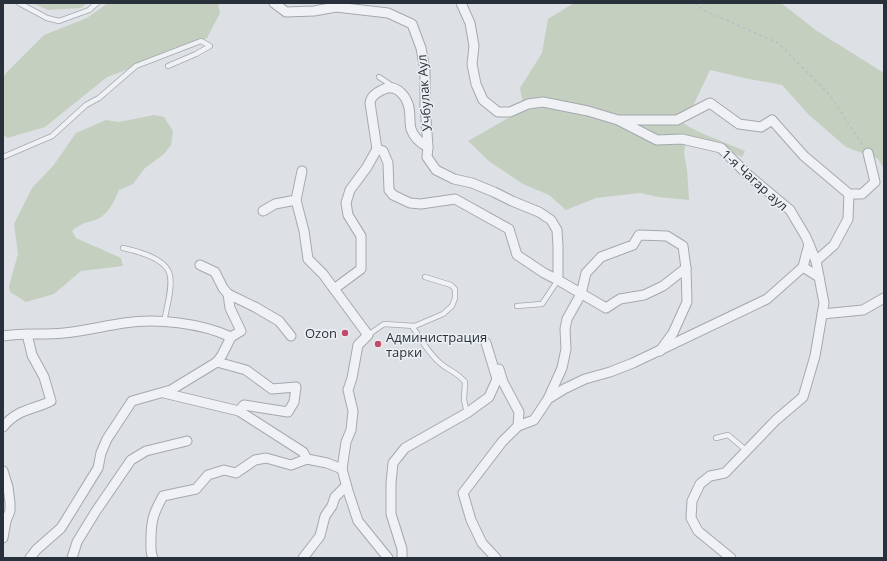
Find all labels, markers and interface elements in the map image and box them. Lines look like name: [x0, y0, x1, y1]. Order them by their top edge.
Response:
street label: Учбулак Аул: [412, 54, 436, 132]
street label: 1-я Чагар аул: [718, 145, 792, 215]
place label: Ozon: [305, 324, 337, 342]
marker: Ozon: [340, 328, 350, 338]
place label: Администрация тарки: [386, 328, 487, 361]
marker: Администрация тарки: [373, 339, 383, 349]

